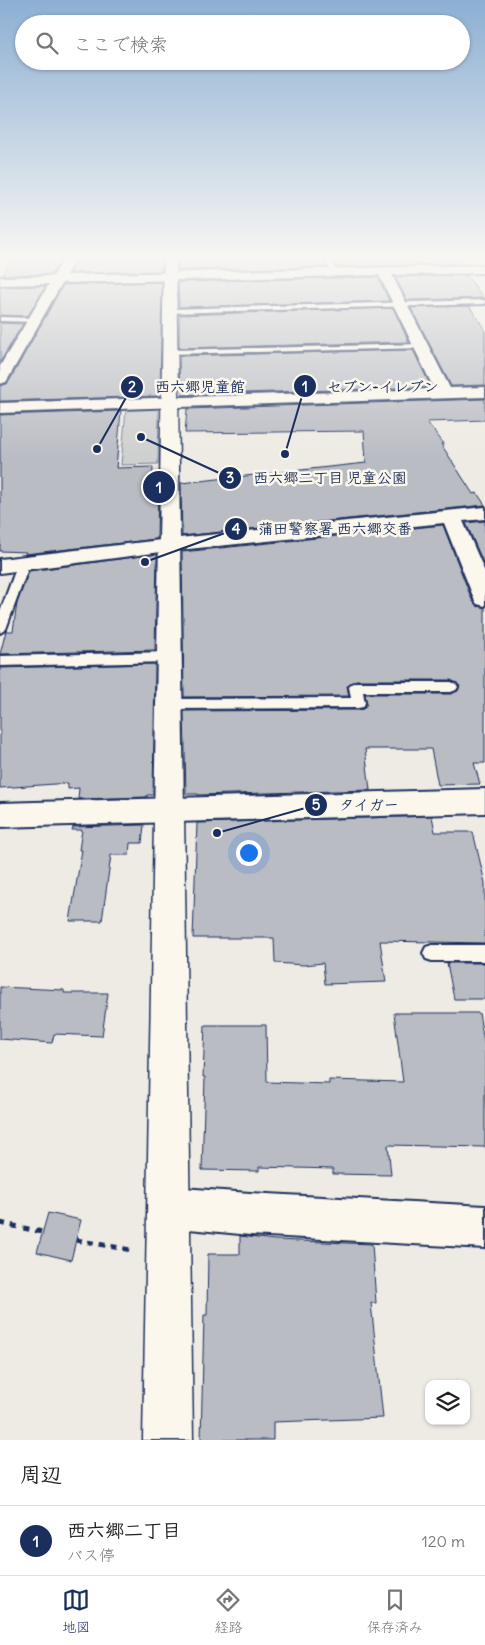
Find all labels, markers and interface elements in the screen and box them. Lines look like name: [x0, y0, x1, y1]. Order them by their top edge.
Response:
search box: [15, 15, 470, 70]
icon: search: [33, 29, 61, 57]
text: ここで検索: [73, 32, 168, 56]
callout: セブン-イレブン: [292, 371, 449, 401]
callout: 西六郷児童館: [120, 372, 255, 402]
text: 2: [128, 377, 136, 396]
text: 西六郷児童館: [155, 377, 245, 396]
text: 1: [302, 377, 308, 396]
text: セブン-イレブン: [327, 377, 439, 396]
callout: 西六郷二丁目 児童公園: [218, 463, 416, 493]
pin: 1: [143, 468, 175, 506]
text: 3: [226, 468, 234, 487]
text: 西六郷二丁目 児童公園: [253, 468, 407, 487]
callout: 蒲田警察署 西六郷交番: [224, 514, 422, 544]
text: 4: [232, 519, 241, 538]
text: 蒲田警察署 西六郷交番: [258, 519, 412, 538]
callout: タイガー: [304, 790, 409, 820]
text: 5: [312, 795, 321, 814]
text: タイガー: [339, 795, 399, 814]
your location: [236, 840, 262, 866]
map controls: [425, 1380, 470, 1425]
button: layers: [425, 1380, 470, 1425]
text: 周辺: [20, 1461, 62, 1488]
text: 西六郷二丁目: [67, 1518, 181, 1542]
text: 1: [33, 1531, 39, 1551]
text: 120 m: [422, 1531, 465, 1551]
text: バス停: [67, 1545, 115, 1565]
tab: 地図: [62, 1586, 90, 1636]
tab: 経路: [214, 1586, 242, 1636]
tab: 保存済み: [367, 1586, 423, 1636]

